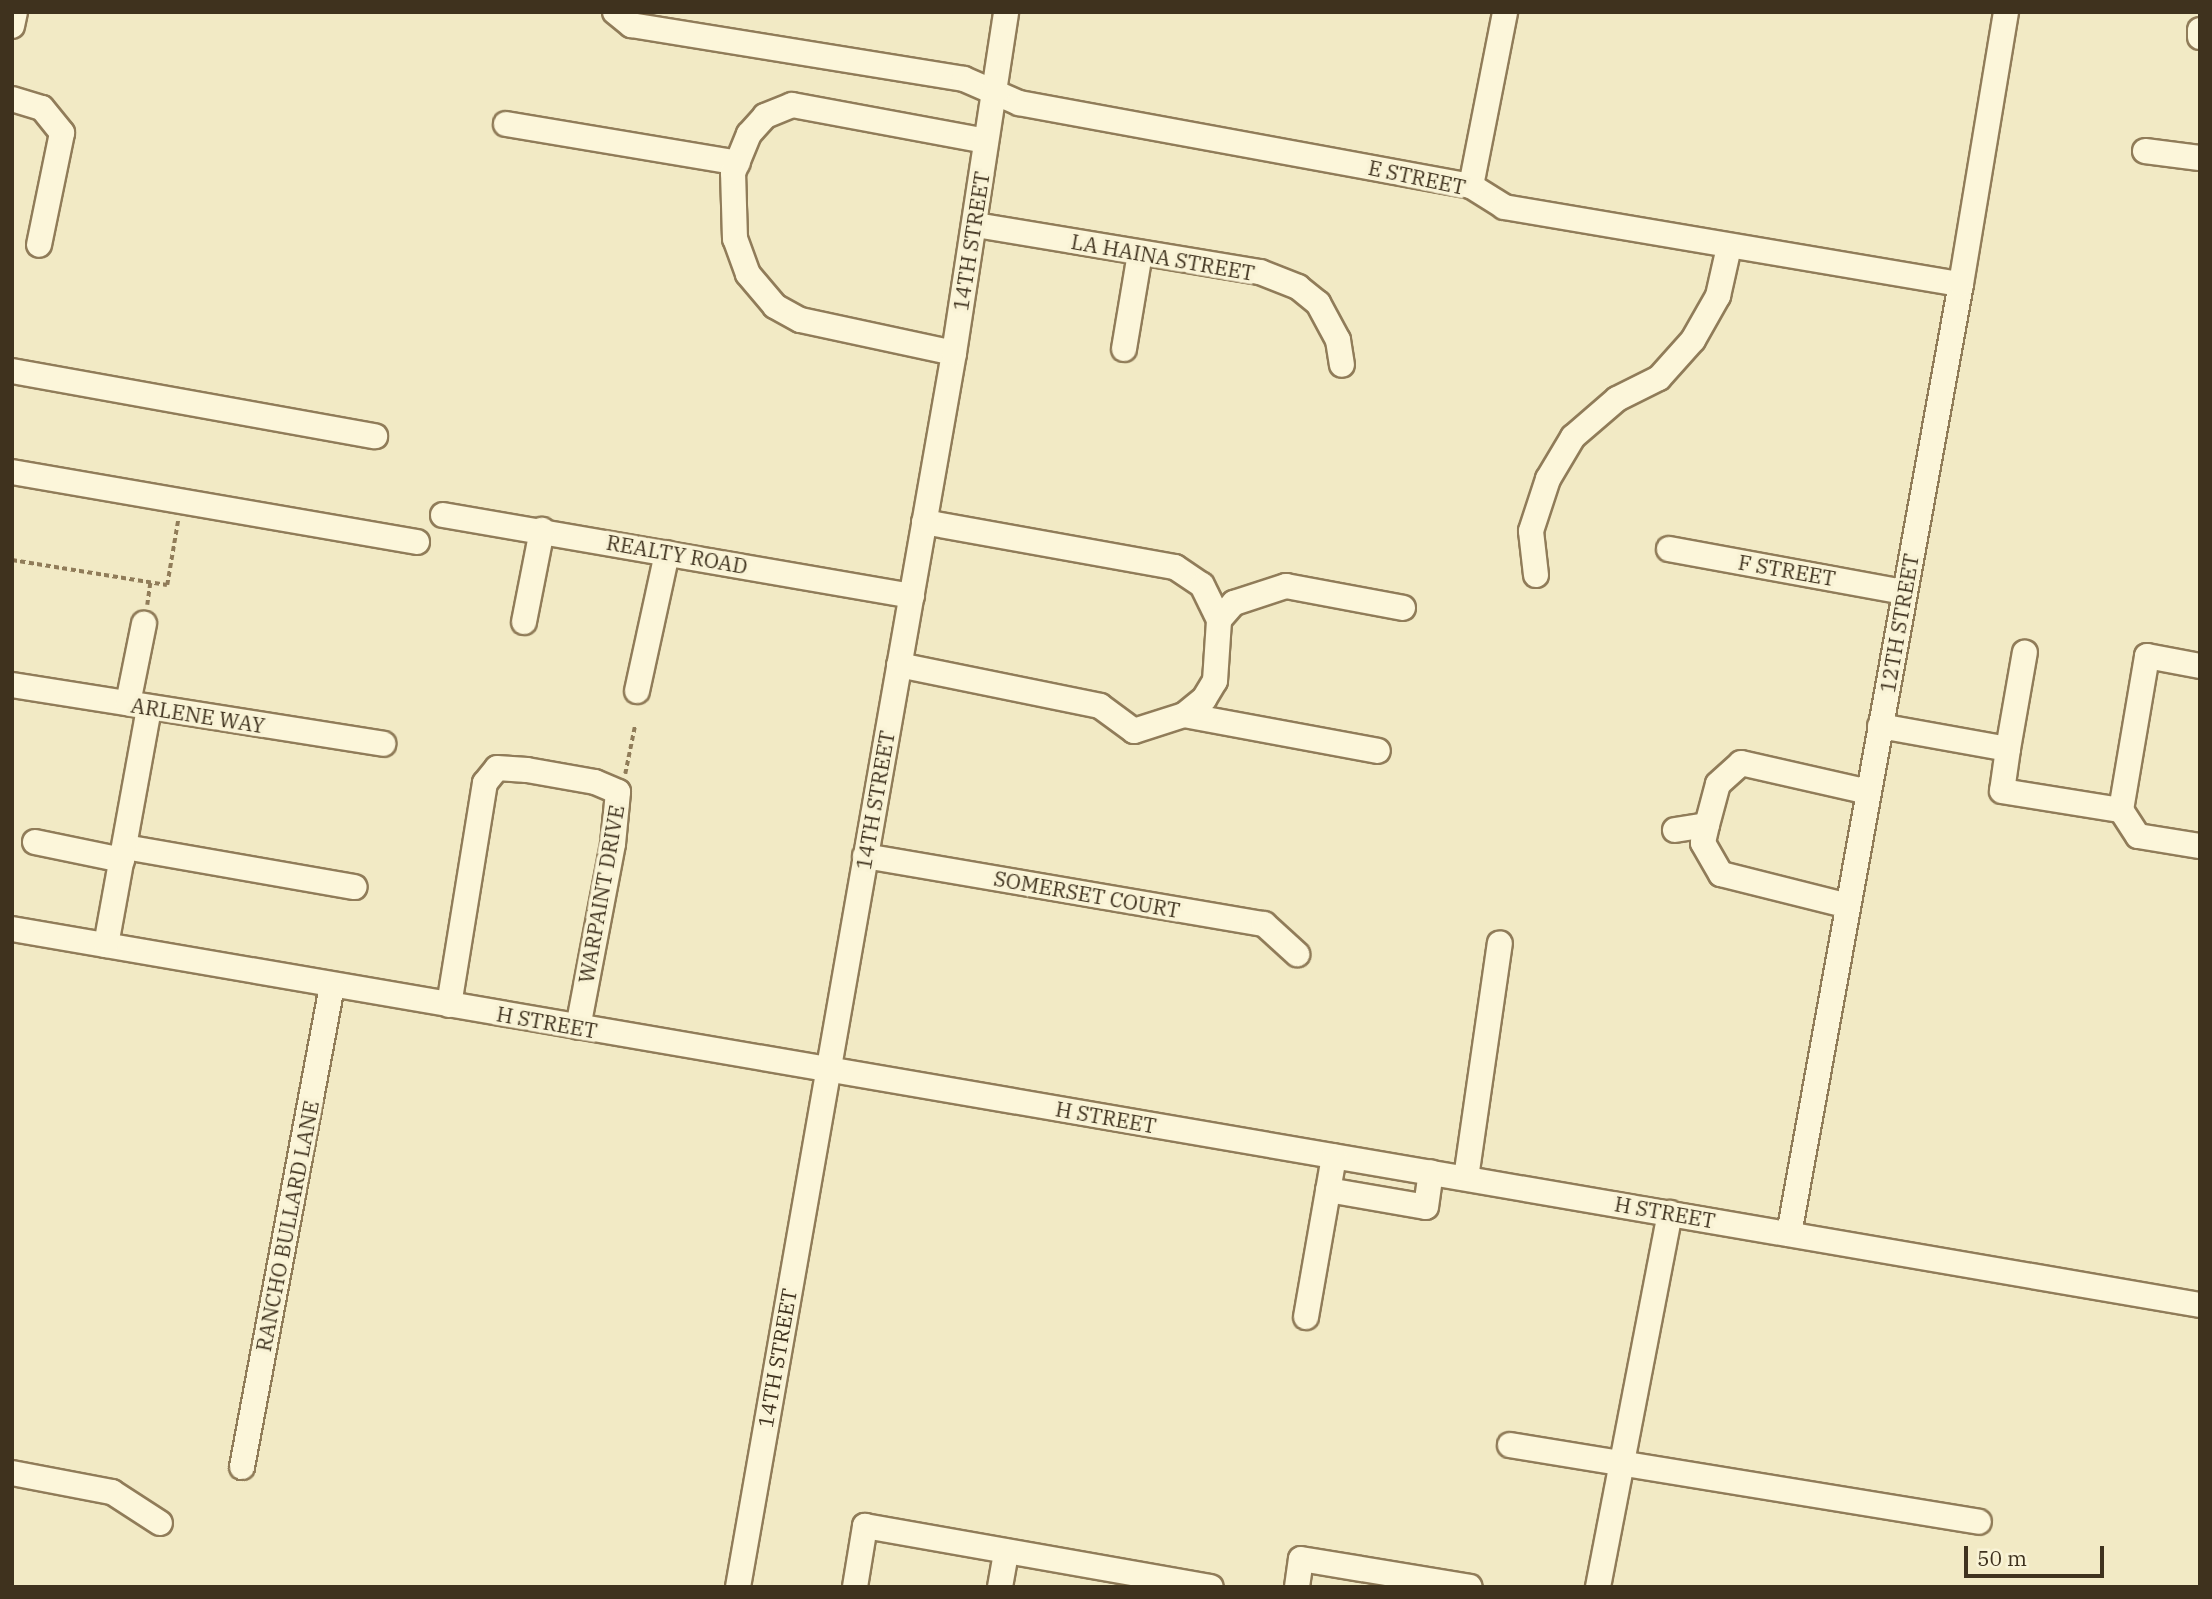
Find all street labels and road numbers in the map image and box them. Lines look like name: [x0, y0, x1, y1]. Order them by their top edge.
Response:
street label: E STREET: [1366, 154, 1468, 200]
street label: 14TH STREET: [948, 170, 994, 312]
street label: LA HAINA STREET: [1069, 228, 1257, 286]
street label: REALTY ROAD: [604, 529, 750, 579]
street label: F STREET: [1736, 549, 1838, 591]
street label: 12TH STREET: [1874, 551, 1924, 695]
street label: ARLENE WAY: [129, 692, 267, 738]
street label: 14TH STREET: [850, 728, 900, 872]
street label: WARPAINT DRIVE: [573, 803, 629, 985]
street label: SOMERSET COURT: [992, 865, 1182, 923]
street label: H STREET: [495, 1001, 599, 1043]
street label: H STREET: [1054, 1096, 1158, 1138]
street label: RANCHO BULLARD LANE: [250, 1098, 324, 1354]
street label: H STREET: [1613, 1191, 1717, 1233]
street label: 14TH STREET: [752, 1286, 802, 1430]

